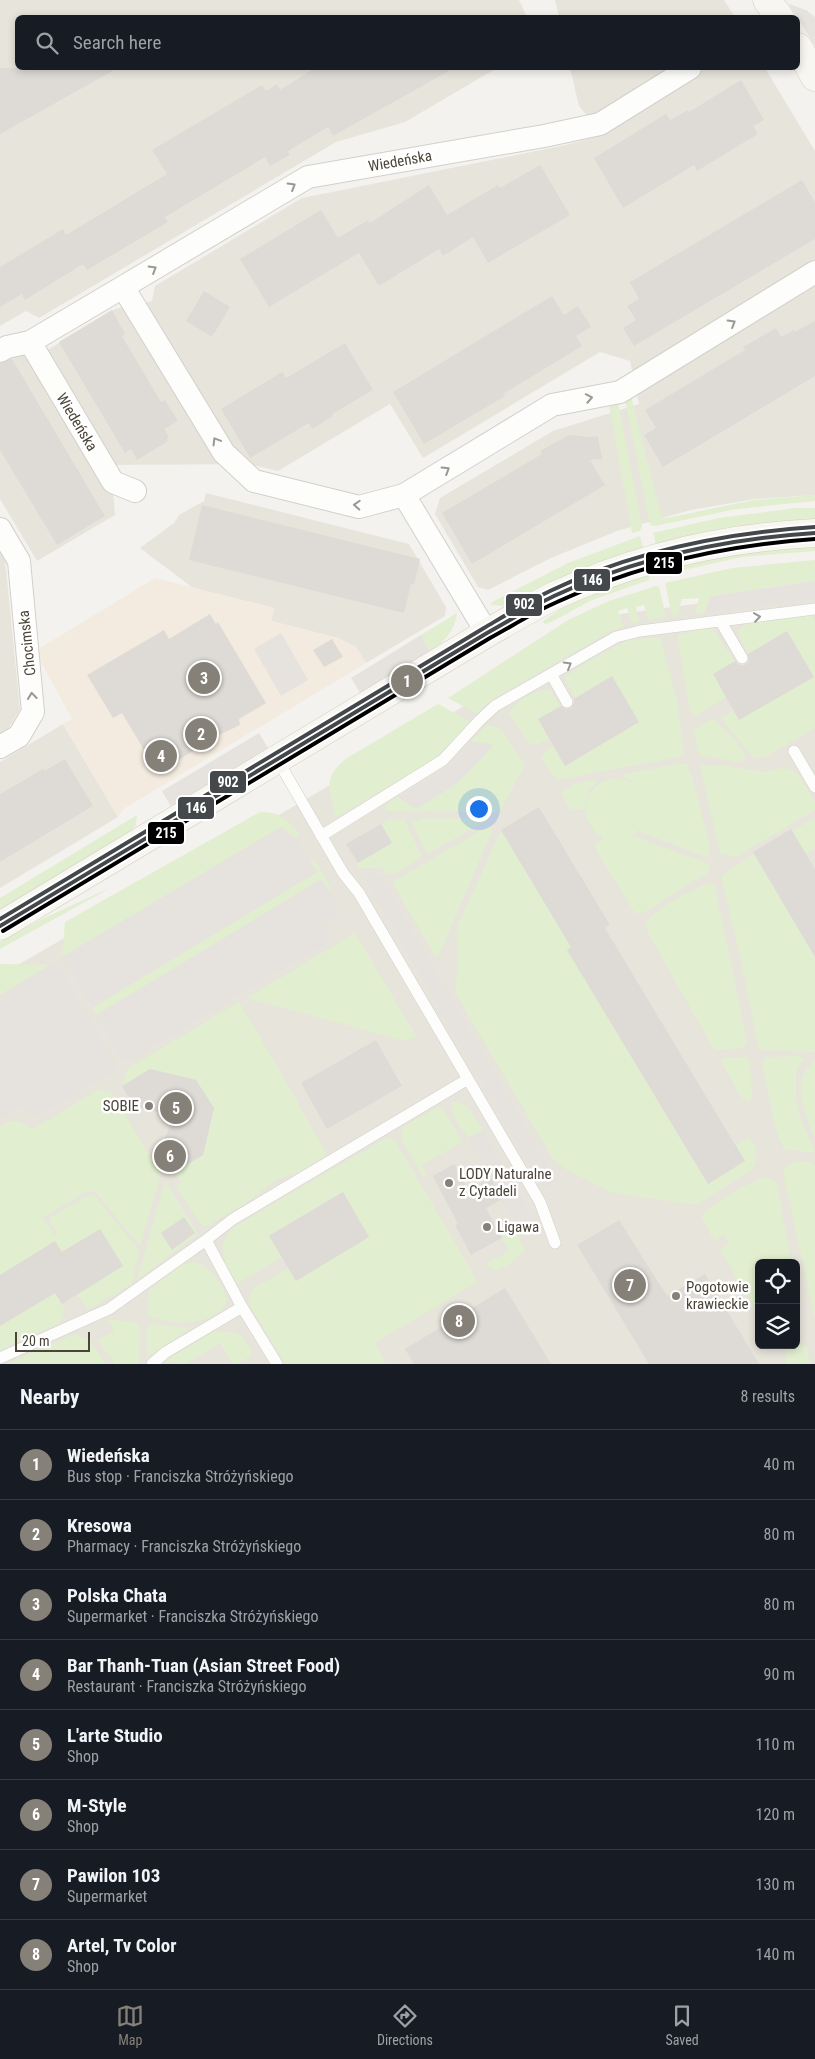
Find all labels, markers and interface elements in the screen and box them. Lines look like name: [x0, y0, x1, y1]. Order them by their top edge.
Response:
search box: [15, 15, 800, 70]
icon: search: [33, 29, 61, 57]
text: Search here: [73, 31, 161, 54]
street label: Wiedeńska: [367, 147, 433, 175]
one-way arrow: [287, 182, 296, 192]
one-way arrow: [148, 266, 157, 276]
one-way arrow: [726, 320, 735, 330]
street label: Wiedeńska: [53, 390, 101, 454]
one-way arrow: [585, 393, 594, 403]
one-way arrow: [213, 437, 223, 446]
one-way arrow: [440, 466, 449, 476]
one-way arrow: [352, 500, 360, 511]
line badge: 215: [645, 551, 683, 575]
text: 215: [653, 555, 675, 571]
line badge: 146: [573, 568, 611, 592]
text: 146: [581, 572, 603, 588]
line badge: 902: [505, 593, 543, 617]
text: 902: [513, 596, 535, 612]
street label: Chocimska: [15, 609, 39, 677]
one-way arrow: [752, 612, 761, 622]
pin: 3: [188, 659, 220, 697]
one-way arrow: [563, 661, 572, 671]
pin: 1: [391, 662, 423, 700]
one-way arrow: [27, 692, 38, 700]
pin: 2: [185, 715, 217, 753]
pin: 4: [145, 737, 177, 775]
line badge: 902: [209, 770, 247, 794]
text: 902: [217, 774, 239, 790]
line badge: 146: [177, 796, 215, 820]
your location: [466, 796, 492, 822]
text: 146: [185, 800, 207, 816]
line badge: 215: [147, 821, 185, 845]
text: 215: [155, 825, 177, 841]
pin: 5: [160, 1089, 192, 1127]
place label: SOBIE: [103, 1097, 139, 1115]
marker: SOBIE: [143, 1100, 155, 1112]
pin: 6: [154, 1137, 186, 1175]
place label: LODY Naturalne z Cytadeli: [459, 1165, 552, 1200]
marker: LODY Naturalne z Cytadeli: [443, 1177, 455, 1189]
place label: Ligawa: [497, 1218, 539, 1236]
marker: Ligawa: [481, 1221, 493, 1233]
map controls: [755, 1259, 800, 1349]
button: locate: [755, 1259, 800, 1304]
pin: 7: [614, 1266, 646, 1304]
place label: Pogotowie krawieckie: [686, 1278, 749, 1313]
marker: Pogotowie krawieckie: [670, 1290, 682, 1302]
pin: 8: [443, 1302, 475, 1340]
button: layers: [755, 1304, 800, 1349]
scale bar: [15, 1329, 90, 1352]
text: 20 m: [22, 1333, 50, 1349]
text: Nearby: [20, 1385, 79, 1409]
text: 8 results: [740, 1387, 795, 1406]
text: Wiedeńska: [67, 1444, 150, 1467]
text: 1: [32, 1455, 40, 1474]
text: 40 m: [763, 1455, 795, 1474]
text: Bus stop · Franciszka Stróżyńskiego: [67, 1467, 294, 1486]
text: Kresowa: [67, 1514, 132, 1537]
text: 2: [32, 1525, 40, 1544]
text: 80 m: [763, 1525, 795, 1544]
text: Pharmacy · Franciszka Stróżyńskiego: [67, 1537, 301, 1556]
text: Polska Chata: [67, 1584, 167, 1607]
text: 3: [32, 1595, 40, 1614]
text: 80 m: [763, 1595, 795, 1614]
text: Supermarket · Franciszka Stróżyńskiego: [67, 1607, 319, 1626]
text: Bar Thanh-Tuan (Asian Street Food): [67, 1654, 340, 1677]
text: 4: [32, 1665, 40, 1684]
text: 90 m: [763, 1665, 795, 1684]
text: Restaurant · Franciszka Stróżyńskiego: [67, 1677, 306, 1696]
text: L'arte Studio: [67, 1724, 163, 1747]
text: 5: [32, 1735, 40, 1754]
text: 110 m: [756, 1735, 795, 1754]
text: Shop: [67, 1747, 99, 1766]
text: M-Style: [67, 1794, 127, 1817]
text: 6: [32, 1805, 40, 1824]
text: 120 m: [756, 1805, 795, 1824]
text: Shop: [67, 1817, 99, 1836]
text: Pawilon 103: [67, 1864, 160, 1887]
text: 7: [32, 1875, 40, 1894]
text: 130 m: [756, 1875, 795, 1894]
text: Supermarket: [67, 1887, 147, 1906]
text: Artel, Tv Color: [67, 1934, 177, 1957]
text: 8: [32, 1945, 40, 1964]
text: 140 m: [756, 1945, 795, 1964]
text: Shop: [67, 1957, 99, 1976]
tab: Map: [116, 2002, 144, 2048]
tab: Directions: [377, 2002, 433, 2048]
tab: Saved: [665, 2002, 699, 2048]

